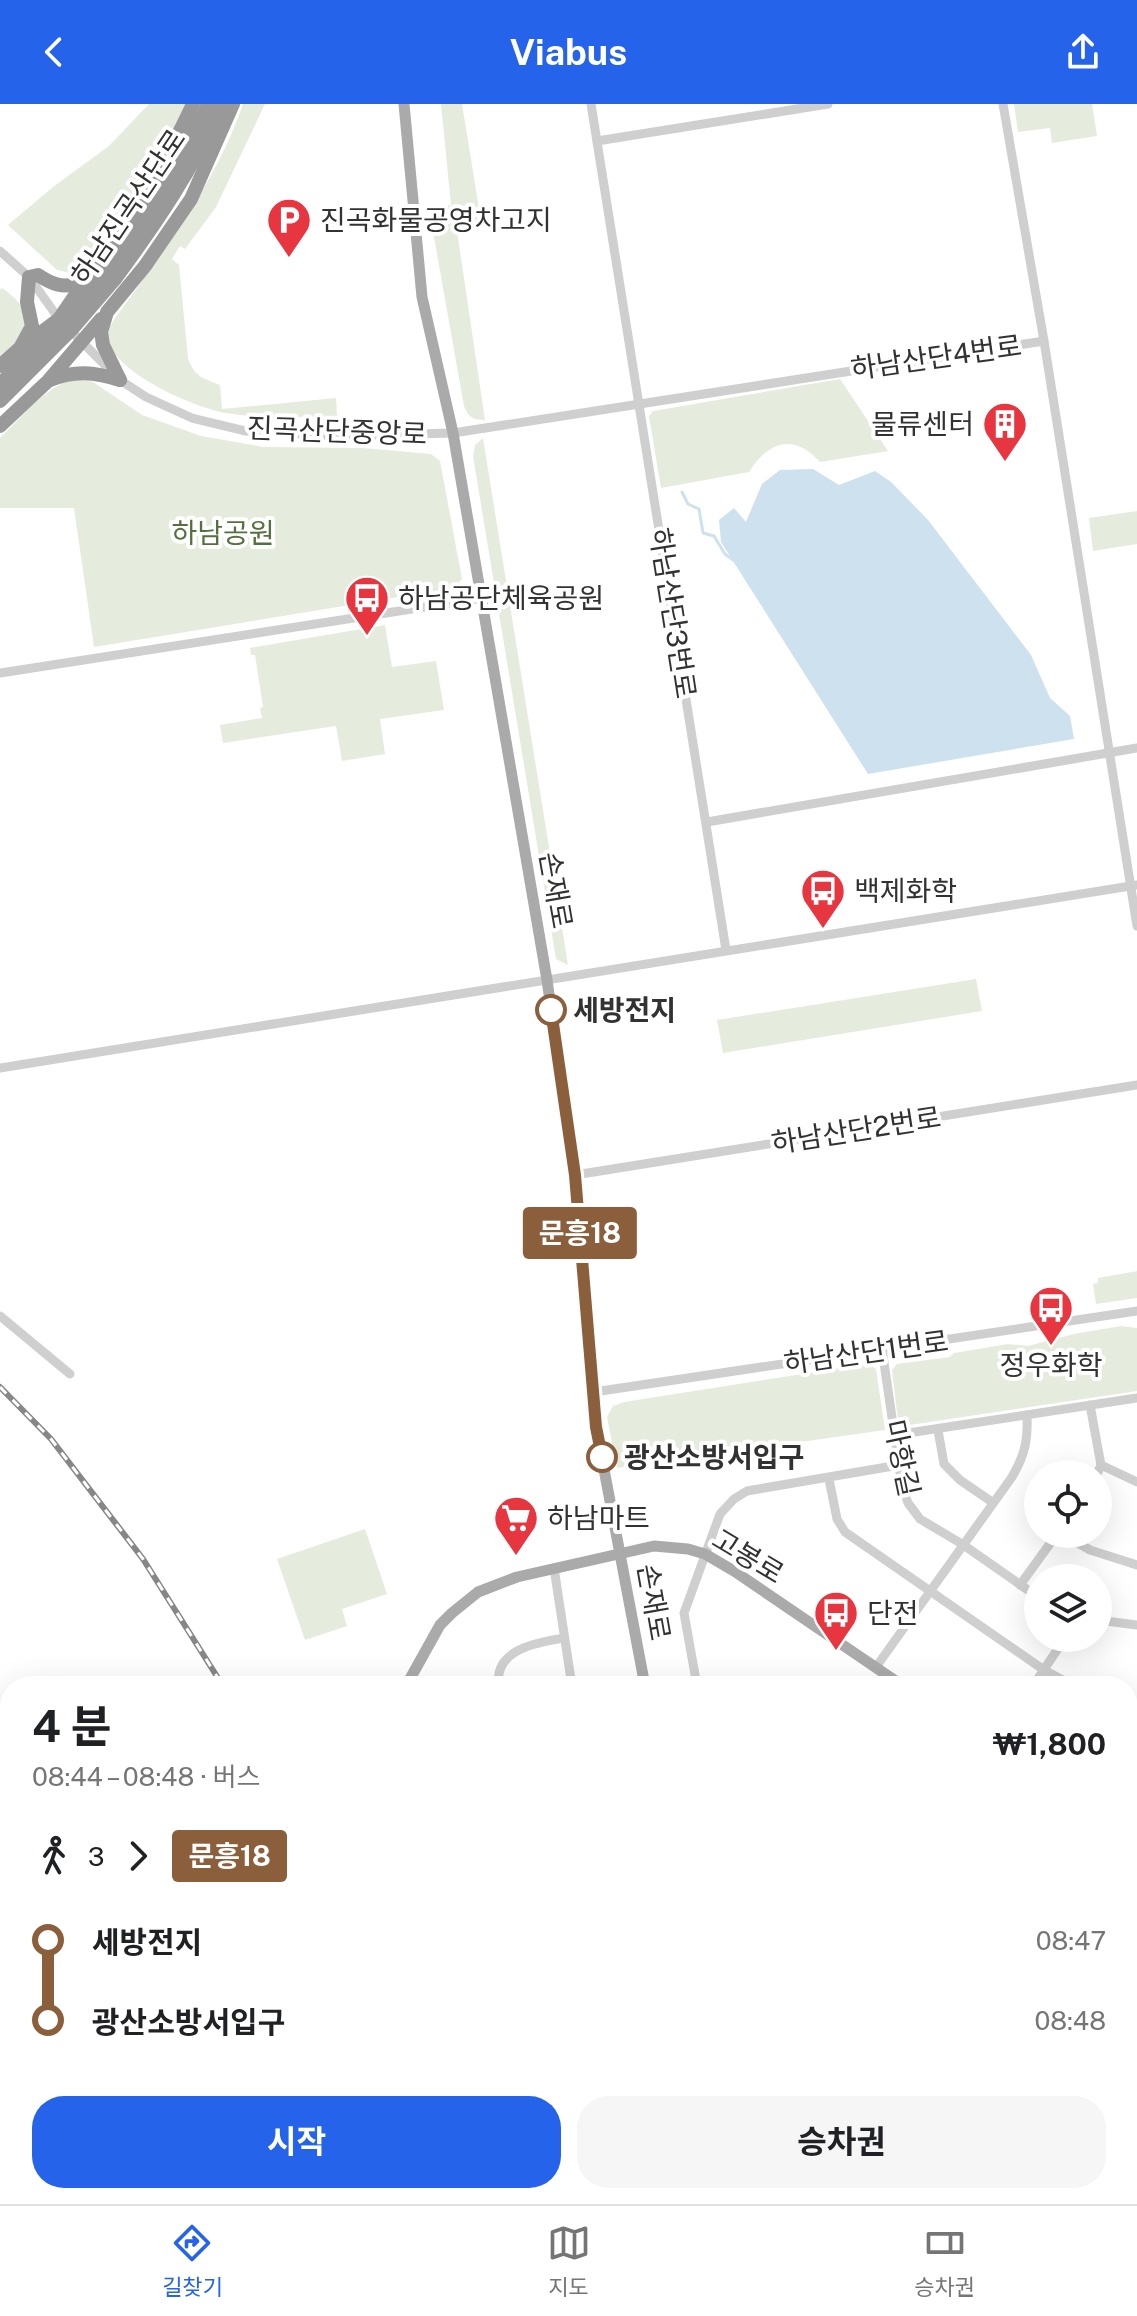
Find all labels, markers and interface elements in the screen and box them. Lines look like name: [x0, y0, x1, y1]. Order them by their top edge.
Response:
icon: back: [32, 30, 76, 74]
icon: share: [1061, 30, 1105, 74]
text: Viabus: [510, 31, 627, 73]
street label: 하남진곡산단로: [63, 123, 192, 291]
parking icon: 진곡화물공영차고지: [265, 196, 313, 259]
place label: 진곡화물공영차고지: [320, 203, 552, 236]
street label: 하남산단4번로: [848, 328, 1023, 385]
building icon: 물류센터: [981, 400, 1029, 463]
place label: 물류센터: [871, 407, 974, 440]
street label: 진곡산단중앙로: [246, 411, 428, 450]
park label: 하남공원: [171, 516, 275, 549]
street label: 하남산단3번로: [644, 525, 703, 701]
bus stop icon: 하남공단체육공원: [343, 574, 391, 637]
place label: 하남공단체육공원: [398, 581, 604, 614]
street label: 손재로: [534, 849, 579, 931]
bus stop icon: 백제화학: [799, 867, 847, 930]
place label: 백제화학: [854, 874, 957, 907]
place label: 세방전지: [573, 993, 676, 1026]
marker: 세방전지: [536, 995, 566, 1025]
street label: 하남산단2번로: [769, 1100, 943, 1159]
line badge: 문흥18: [524, 1207, 636, 1259]
text: 문흥18: [539, 1216, 621, 1249]
bus stop icon: 정우화학: [1027, 1284, 1075, 1347]
street label: 하남산단1번로: [781, 1324, 950, 1379]
place label: 정우화학: [999, 1348, 1103, 1381]
street label: 마항길: [878, 1417, 927, 1499]
place label: 광산소방서입구: [624, 1440, 804, 1473]
marker: 광산소방서입구: [587, 1442, 617, 1472]
map controls: [1024, 1460, 1112, 1652]
button: locate: [1024, 1460, 1112, 1548]
supermarket icon: 하남마트: [492, 1494, 540, 1557]
place label: 하남마트: [547, 1501, 650, 1534]
street label: 고봉로: [707, 1522, 790, 1590]
street label: 손재로: [632, 1561, 677, 1643]
button: layers: [1024, 1564, 1112, 1652]
bus stop icon: 단전: [812, 1589, 860, 1652]
place label: 단전: [867, 1596, 919, 1629]
text: 4 분: [32, 1700, 111, 1752]
text: ₩1,800: [993, 1726, 1106, 1762]
text: 08:44 – 08:48 · 버스: [32, 1761, 261, 1792]
icon: walk: [32, 1834, 76, 1878]
icon: forward: [116, 1834, 160, 1878]
text: 문흥18: [188, 1839, 271, 1872]
text: 3: [88, 1841, 104, 1872]
text: 세방전지: [92, 1924, 202, 1960]
text: 08:47: [1036, 1925, 1106, 1956]
text: 광산소방서입구: [92, 2004, 285, 2040]
text: 08:48: [1035, 2005, 1106, 2036]
button: 시작: [32, 2096, 561, 2188]
button: 승차권: [577, 2096, 1106, 2188]
tab: 길찾기: [162, 2221, 223, 2301]
tab: 지도: [547, 2221, 591, 2301]
tab: 승차권: [914, 2221, 975, 2301]

